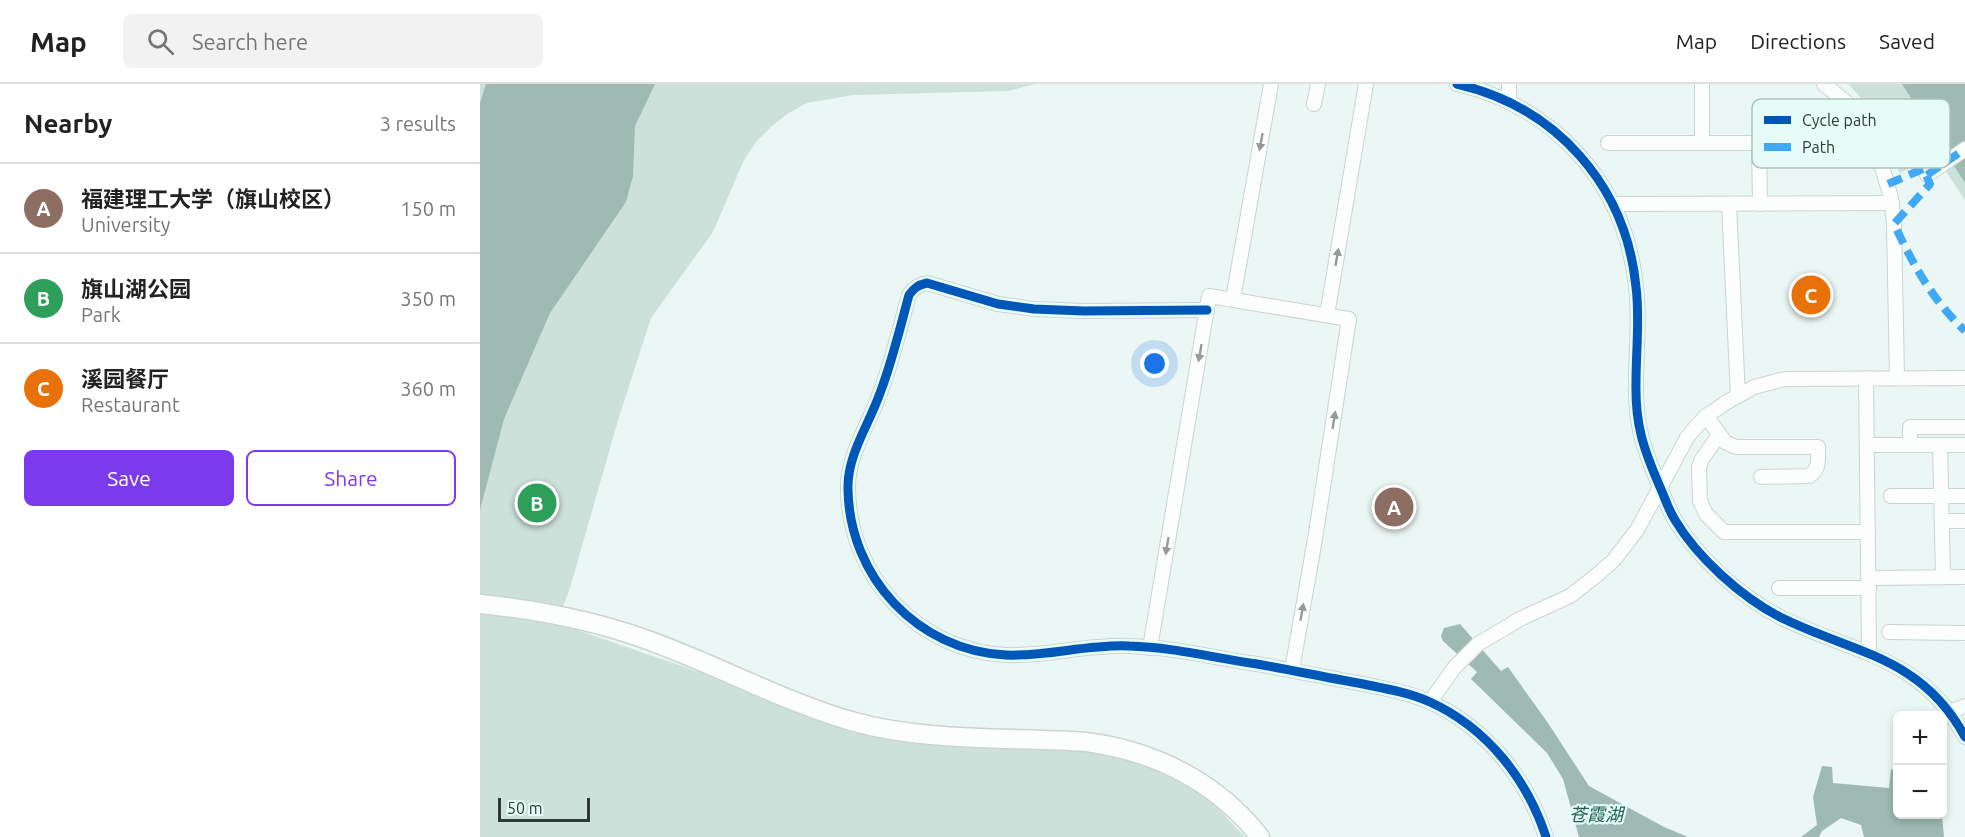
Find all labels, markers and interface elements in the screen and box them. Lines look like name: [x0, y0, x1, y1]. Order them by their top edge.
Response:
search box: [123, 14, 543, 68]
icon: search: [144, 25, 177, 58]
text: Map: [30, 26, 87, 57]
text: Search here: [192, 29, 308, 54]
text: Map: [1676, 29, 1717, 53]
text: Directions: [1750, 29, 1846, 53]
text: Saved: [1879, 29, 1935, 53]
legend: [1752, 99, 1950, 168]
text: Nearby: [24, 109, 112, 138]
text: Cycle path: [1802, 111, 1877, 129]
text: 3 results: [380, 112, 456, 135]
one-way arrow: [1256, 132, 1265, 151]
text: Path: [1802, 138, 1835, 156]
text: 福建理工大学（旗山校区）: [81, 186, 345, 211]
text: A: [36, 197, 51, 220]
text: 150 m: [400, 197, 456, 220]
text: University: [81, 213, 170, 236]
one-way arrow: [1332, 248, 1341, 267]
pin: C: [1792, 272, 1830, 318]
text: 旗山湖公园: [81, 276, 191, 301]
text: B: [37, 287, 50, 310]
text: 350 m: [400, 287, 456, 310]
text: Park: [81, 303, 121, 326]
one-way arrow: [1195, 344, 1204, 363]
your location: [1140, 349, 1169, 378]
text: 溪园餐厅: [81, 366, 169, 391]
text: C: [37, 377, 50, 400]
text: 360 m: [400, 377, 456, 400]
text: Restaurant: [81, 393, 180, 416]
one-way arrow: [1329, 410, 1338, 429]
button: Save: [24, 450, 234, 506]
button: Share: [246, 450, 456, 506]
pin: B: [518, 480, 556, 526]
pin: A: [1374, 484, 1414, 530]
one-way arrow: [1162, 536, 1171, 555]
one-way arrow: [1298, 603, 1307, 622]
map controls: [1893, 711, 1947, 819]
button: +: [1893, 711, 1947, 765]
button: −: [1893, 765, 1947, 819]
scale bar: [498, 795, 590, 822]
text: 50 m: [507, 799, 543, 817]
water label: 苍霞湖: [1569, 804, 1626, 824]

